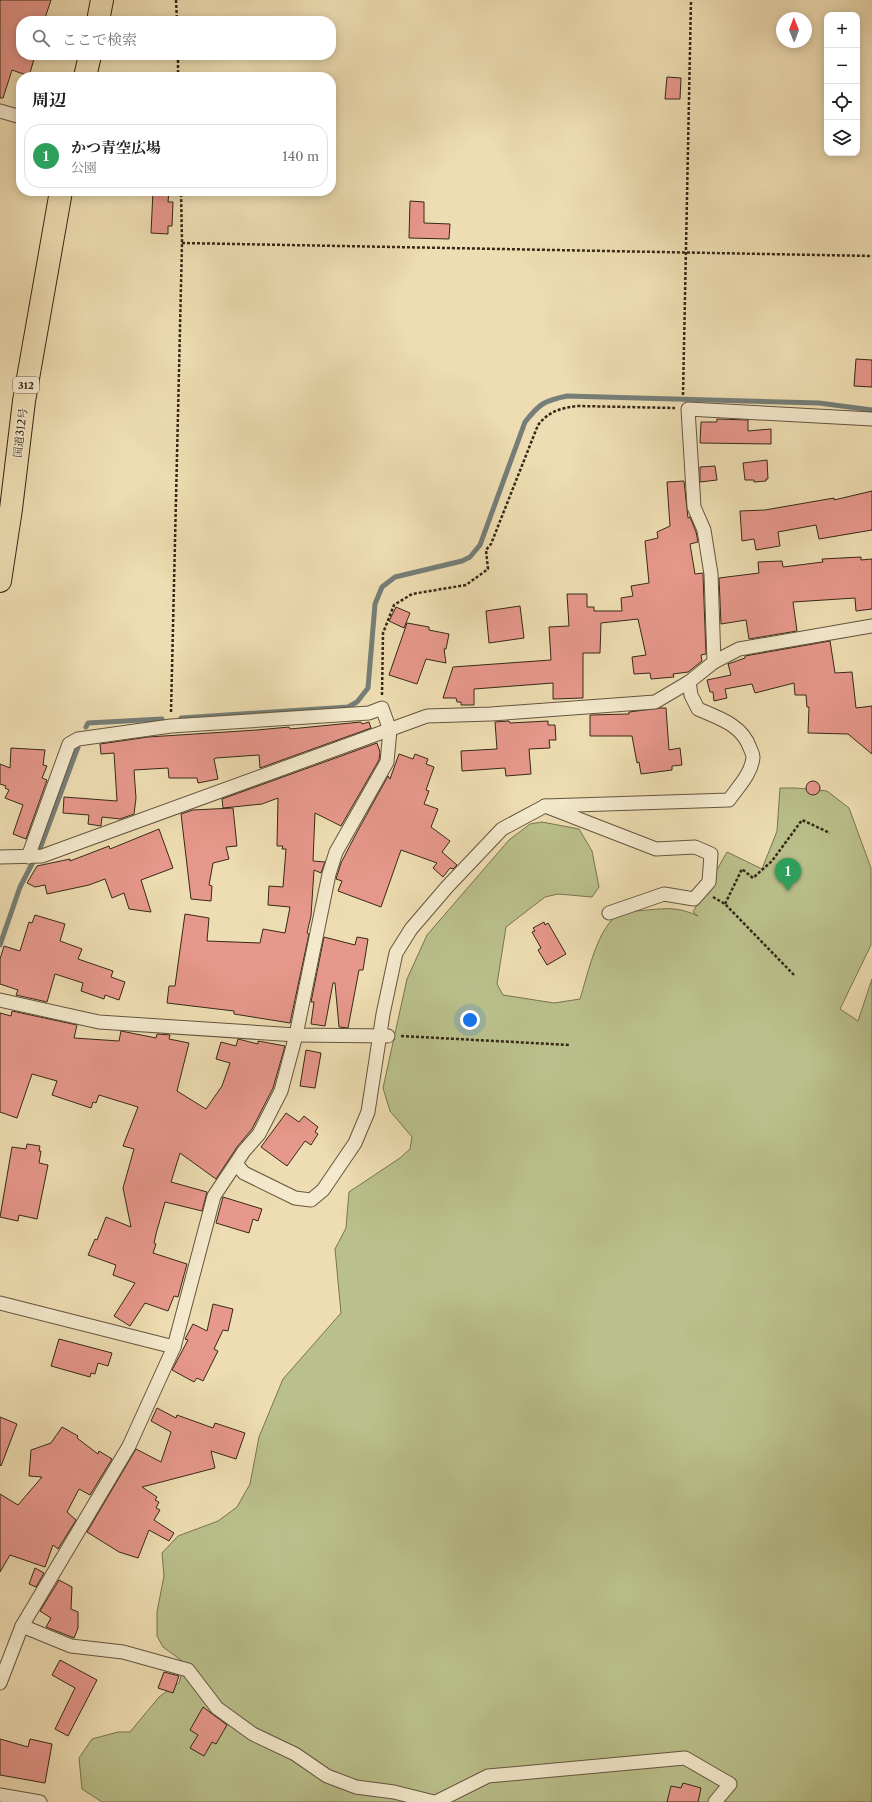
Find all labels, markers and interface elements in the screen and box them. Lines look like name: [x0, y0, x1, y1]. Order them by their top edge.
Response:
north arrow: [776, 12, 812, 48]
map controls: [824, 12, 860, 156]
button: +: [824, 12, 860, 48]
search box: [16, 16, 336, 60]
icon: search: [30, 27, 52, 49]
text: ここで検索: [62, 30, 137, 49]
button: −: [824, 48, 860, 84]
button: locate: [824, 84, 860, 120]
text: 周辺: [32, 90, 66, 110]
button: layers: [824, 120, 860, 156]
text: かつ青空広場: [71, 138, 161, 157]
text: 1: [43, 148, 49, 164]
text: 140 m: [282, 148, 319, 164]
text: 公園: [71, 159, 97, 175]
road number: 312: [13, 377, 39, 393]
street label: 国道312号: [10, 407, 30, 459]
pin: 1: [775, 858, 801, 891]
your location: [460, 1010, 480, 1030]

